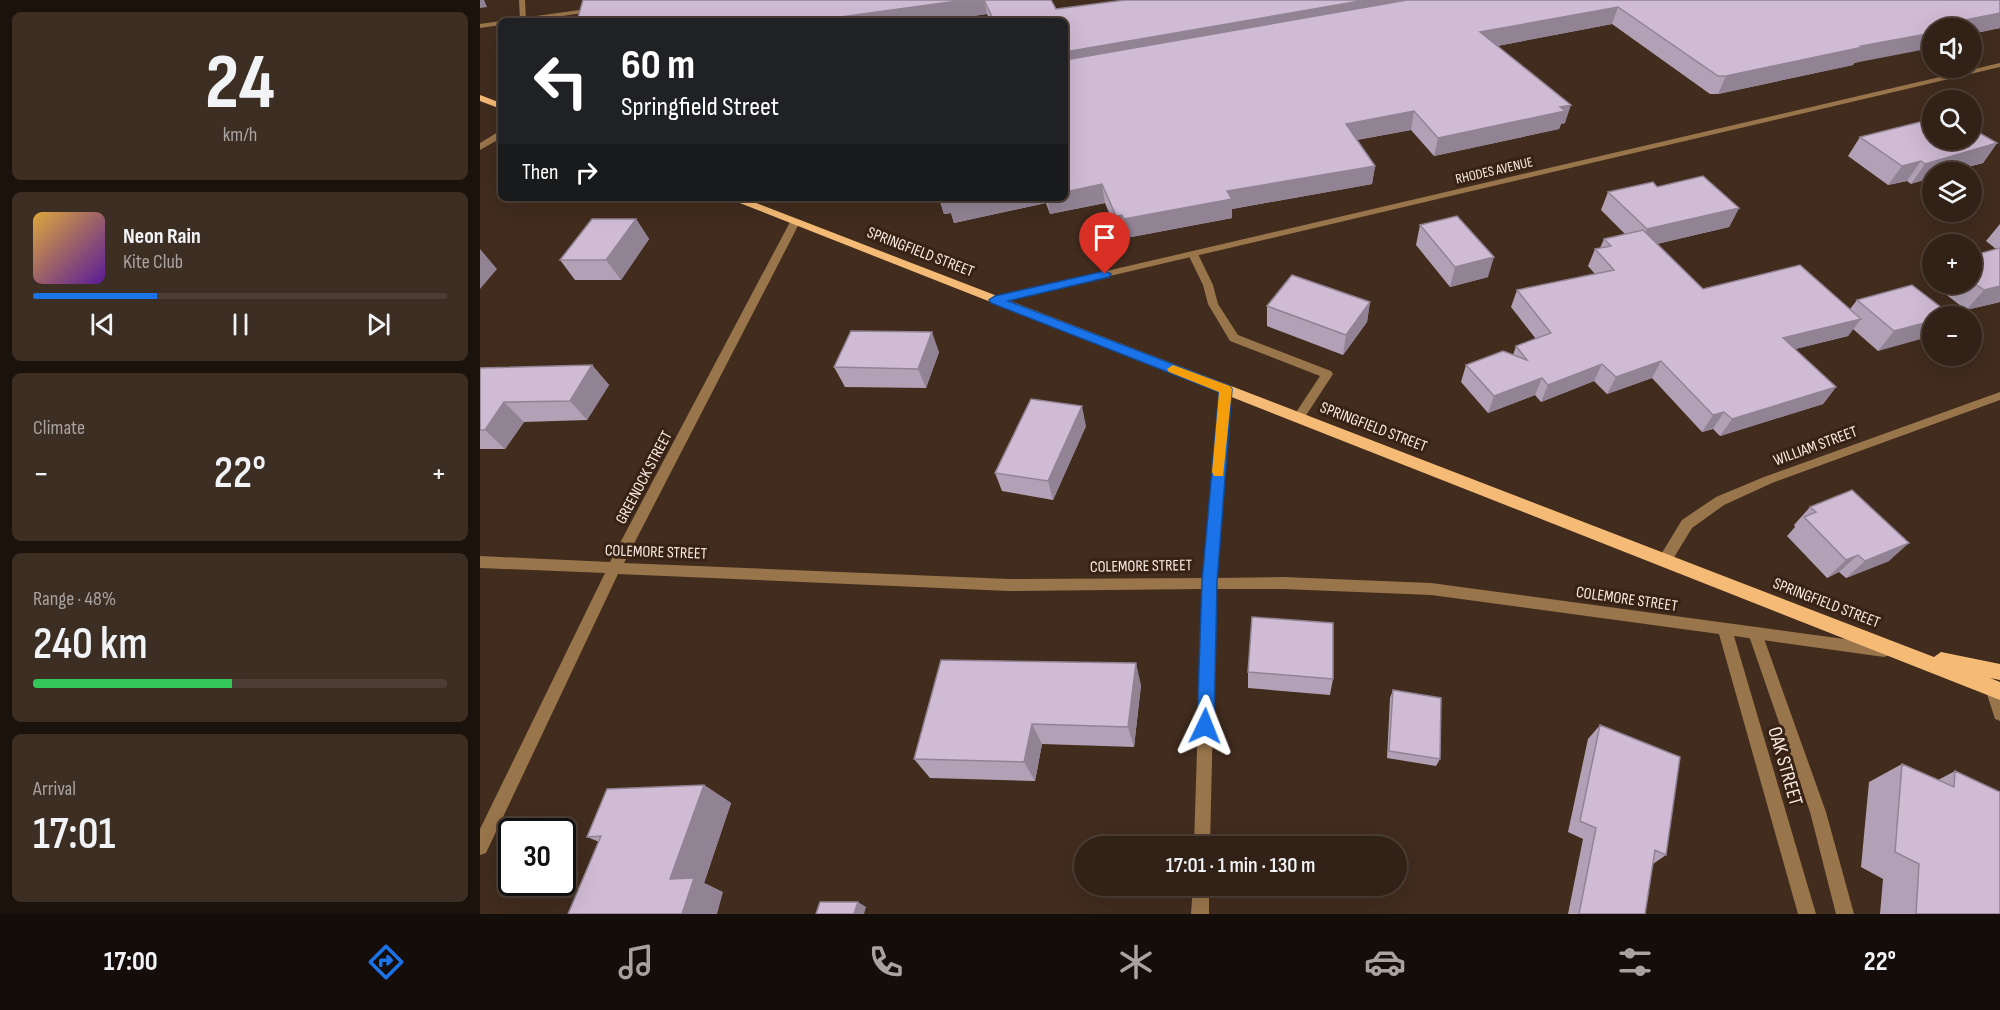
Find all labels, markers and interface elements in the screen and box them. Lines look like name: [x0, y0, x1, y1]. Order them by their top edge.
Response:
map controls: [1922, 18, 1982, 366]
button: sound: [1922, 18, 1982, 78]
text: 24: [205, 37, 275, 130]
text: 60 m: [621, 40, 695, 91]
icon: left: [522, 42, 600, 120]
button: search: [1922, 90, 1982, 150]
text: Springfield Street: [621, 91, 779, 123]
text: km/h: [223, 123, 257, 147]
street label: RHODES AVENUE: [1454, 153, 1535, 188]
icon: right: [570, 156, 603, 189]
text: Then: [522, 159, 558, 186]
button: layers: [1922, 162, 1982, 222]
pin: [1079, 212, 1130, 274]
icon: arrive: [1088, 221, 1121, 254]
text: Neon Rain: [123, 223, 201, 250]
street label: SPRINGFIELD STREET: [864, 223, 977, 282]
button: +: [1922, 234, 1982, 294]
text: Kite Club: [123, 250, 183, 274]
button: −: [1922, 306, 1982, 366]
icon: previous: [86, 308, 119, 341]
icon: pause: [224, 308, 257, 341]
icon: next: [362, 308, 395, 341]
street label: SPRINGFIELD STREET: [1317, 398, 1430, 457]
text: Climate: [33, 416, 85, 440]
street label: WILLIAM STREET: [1771, 422, 1861, 470]
street label: GREENOCK STREET: [612, 428, 677, 527]
text: 22°: [214, 446, 266, 501]
text: −: [33, 454, 49, 494]
text: +: [431, 454, 447, 494]
street label: COLEMORE STREET: [604, 541, 708, 564]
street label: COLEMORE STREET: [1090, 556, 1193, 577]
street label: SPRINGFIELD STREET: [1770, 574, 1883, 633]
street label: COLEMORE STREET: [1575, 583, 1679, 616]
text: Range · 48%: [33, 587, 116, 611]
text: 240 km: [33, 617, 148, 672]
position arrow: [1173, 694, 1237, 758]
street label: OAK STREET: [1762, 724, 1808, 809]
text: Arrival: [33, 777, 76, 801]
text: 17:01: [33, 807, 115, 862]
speed limit sign: 30: [498, 818, 576, 896]
text: 17:01 · 1 min · 130 m: [1166, 852, 1315, 879]
icon: directions: [365, 941, 407, 983]
icon: music: [615, 941, 657, 983]
icon: phone: [865, 941, 907, 983]
icon: climate: [1115, 941, 1157, 983]
icon: car: [1364, 941, 1406, 983]
icon: filters: [1614, 941, 1656, 983]
text: 17:00: [104, 946, 158, 978]
text: 22°: [1864, 946, 1896, 978]

